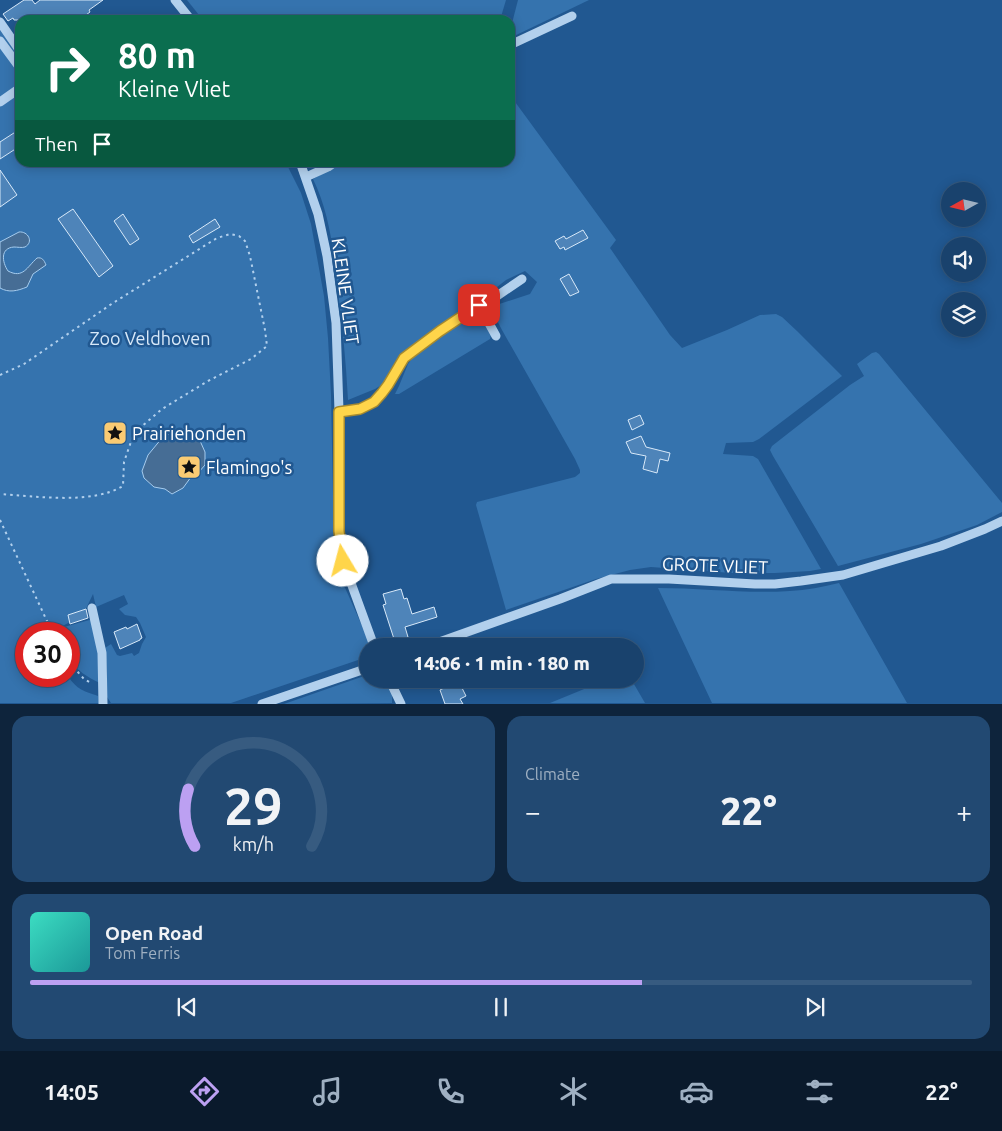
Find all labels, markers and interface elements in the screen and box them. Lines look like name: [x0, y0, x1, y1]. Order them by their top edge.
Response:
icon: right: [35, 35, 100, 100]
text: 80 m: [118, 35, 196, 75]
text: Kleine Vliet: [118, 76, 230, 101]
icon: arrive: [88, 130, 116, 158]
text: Then: [35, 133, 78, 155]
north arrow: [941, 182, 986, 228]
map controls: [941, 182, 986, 337]
street label: KLEINE VLIET: [329, 237, 363, 345]
button: sound: [941, 237, 986, 282]
pin: [458, 284, 500, 326]
icon: arrive: [465, 291, 493, 319]
button: layers: [941, 292, 986, 337]
park label: Zoo Veldhoven: [90, 328, 210, 348]
place icon: Prairiehonden: [102, 420, 128, 446]
place label: Prairiehonden: [132, 423, 246, 443]
place icon: Flamingo's: [176, 454, 202, 480]
place label: Flamingo's: [206, 457, 292, 477]
position arrow: [316, 534, 368, 586]
street label: GROTE VLIET: [662, 553, 768, 577]
speed limit sign: 30: [15, 622, 80, 687]
text: 14:06 · 1 min · 180 m: [413, 652, 590, 674]
text: Climate: [525, 765, 580, 783]
text: 29: [224, 777, 283, 835]
text: 22°: [720, 790, 777, 832]
text: −: [525, 796, 541, 827]
text: +: [956, 796, 972, 827]
text: km/h: [233, 834, 274, 854]
text: Open Road: [105, 922, 203, 944]
text: Tom Ferris: [105, 944, 180, 962]
icon: previous: [173, 993, 201, 1021]
icon: pause: [487, 993, 515, 1021]
icon: next: [801, 993, 829, 1021]
icon: directions: [187, 1074, 222, 1109]
icon: music: [310, 1074, 345, 1109]
icon: phone: [433, 1074, 468, 1109]
icon: climate: [556, 1074, 591, 1109]
icon: car: [679, 1074, 714, 1109]
icon: filters: [802, 1074, 837, 1109]
text: 14:05: [44, 1079, 99, 1104]
text: 22°: [925, 1079, 958, 1104]

